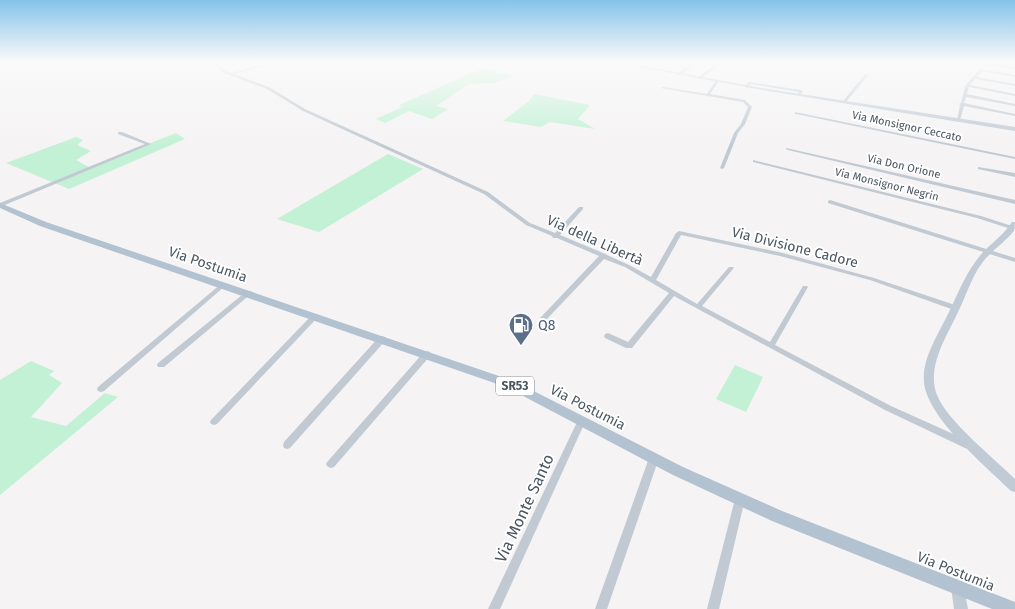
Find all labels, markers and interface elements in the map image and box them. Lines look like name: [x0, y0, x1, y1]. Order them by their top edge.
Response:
street label: Via Monsignor Ceccato: [851, 109, 963, 144]
street label: Via Don Orione: [866, 152, 942, 181]
street label: Via Monsignor Negrin: [834, 165, 940, 204]
street label: Via della Libertà: [544, 212, 645, 269]
street label: Via Divisione Cadore: [730, 224, 860, 271]
street label: Via Postumia: [166, 243, 249, 286]
fuel station icon: Q8: [508, 312, 534, 346]
place label: Q8: [538, 317, 556, 334]
road number: SR53: [496, 376, 534, 396]
street label: Via Postumia: [547, 381, 628, 434]
street label: Via Monte Santo: [491, 451, 558, 566]
street label: Via Postumia: [914, 548, 997, 595]

